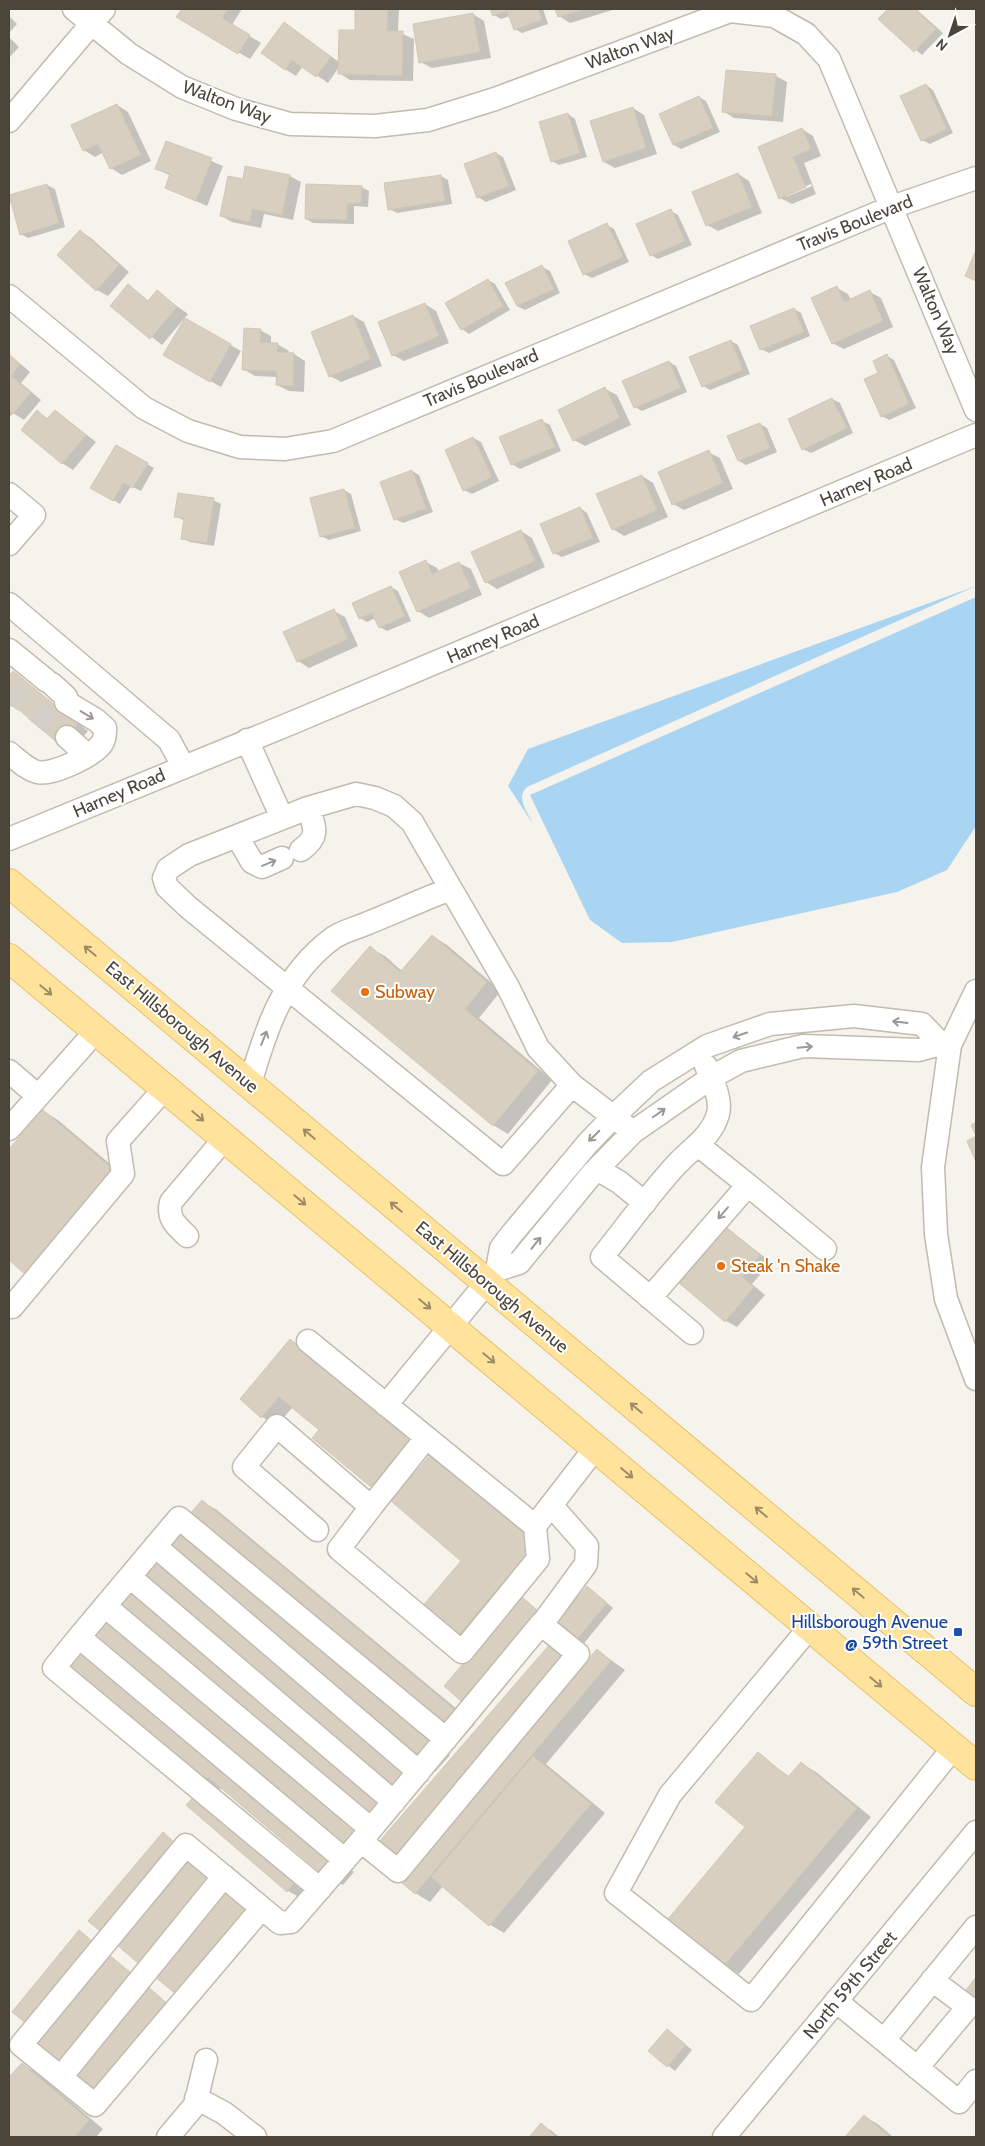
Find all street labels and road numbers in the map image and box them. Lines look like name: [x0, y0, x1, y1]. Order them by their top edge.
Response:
street label: Walton Way: [583, 22, 677, 74]
street label: Walton Way: [180, 76, 274, 128]
street label: Travis Boulevard: [794, 190, 916, 256]
street label: Walton Way: [908, 264, 964, 358]
street label: Travis Boulevard: [420, 344, 542, 412]
street label: Harney Road: [816, 453, 916, 511]
street label: Harney Road: [443, 610, 543, 668]
street label: Harney Road: [69, 764, 169, 822]
street label: East Hillsborough Avenue: [101, 957, 263, 1097]
street label: East Hillsborough Avenue: [411, 1217, 573, 1357]
street label: North 59th Street: [799, 1927, 901, 2043]

